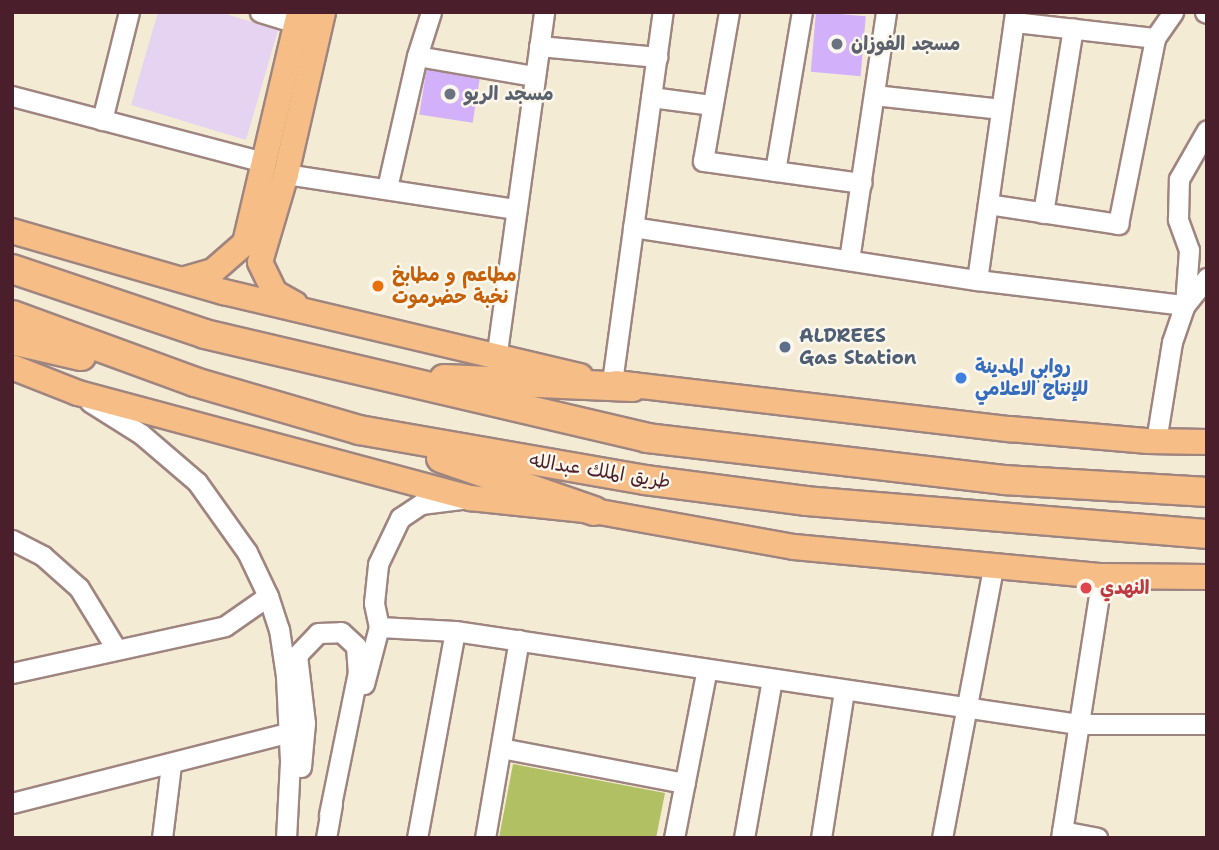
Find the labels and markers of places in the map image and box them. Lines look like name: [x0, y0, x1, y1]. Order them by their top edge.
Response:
place label: مسجد الفوزان: [851, 33, 960, 55]
marker: مسجد الفوزان: [829, 36, 845, 52]
place label: مسجد الريو: [464, 83, 554, 105]
marker: مسجد الريو: [442, 86, 458, 102]
place label: مطاعم و مطابخ نخبة حضرموت: [392, 264, 516, 308]
marker: مطاعم و مطابخ نخبة حضرموت: [370, 278, 386, 294]
place label: ALDREES Gas Station: [799, 325, 916, 369]
marker: ALDREES Gas Station: [777, 339, 793, 355]
place label: روابي المدينة للإنتاج الاعلامي: [975, 356, 1088, 400]
marker: روابي المدينة للإنتاج الاعلامي: [953, 370, 969, 386]
place label: النهدي: [1100, 577, 1149, 599]
marker: النهدي: [1078, 580, 1094, 596]

